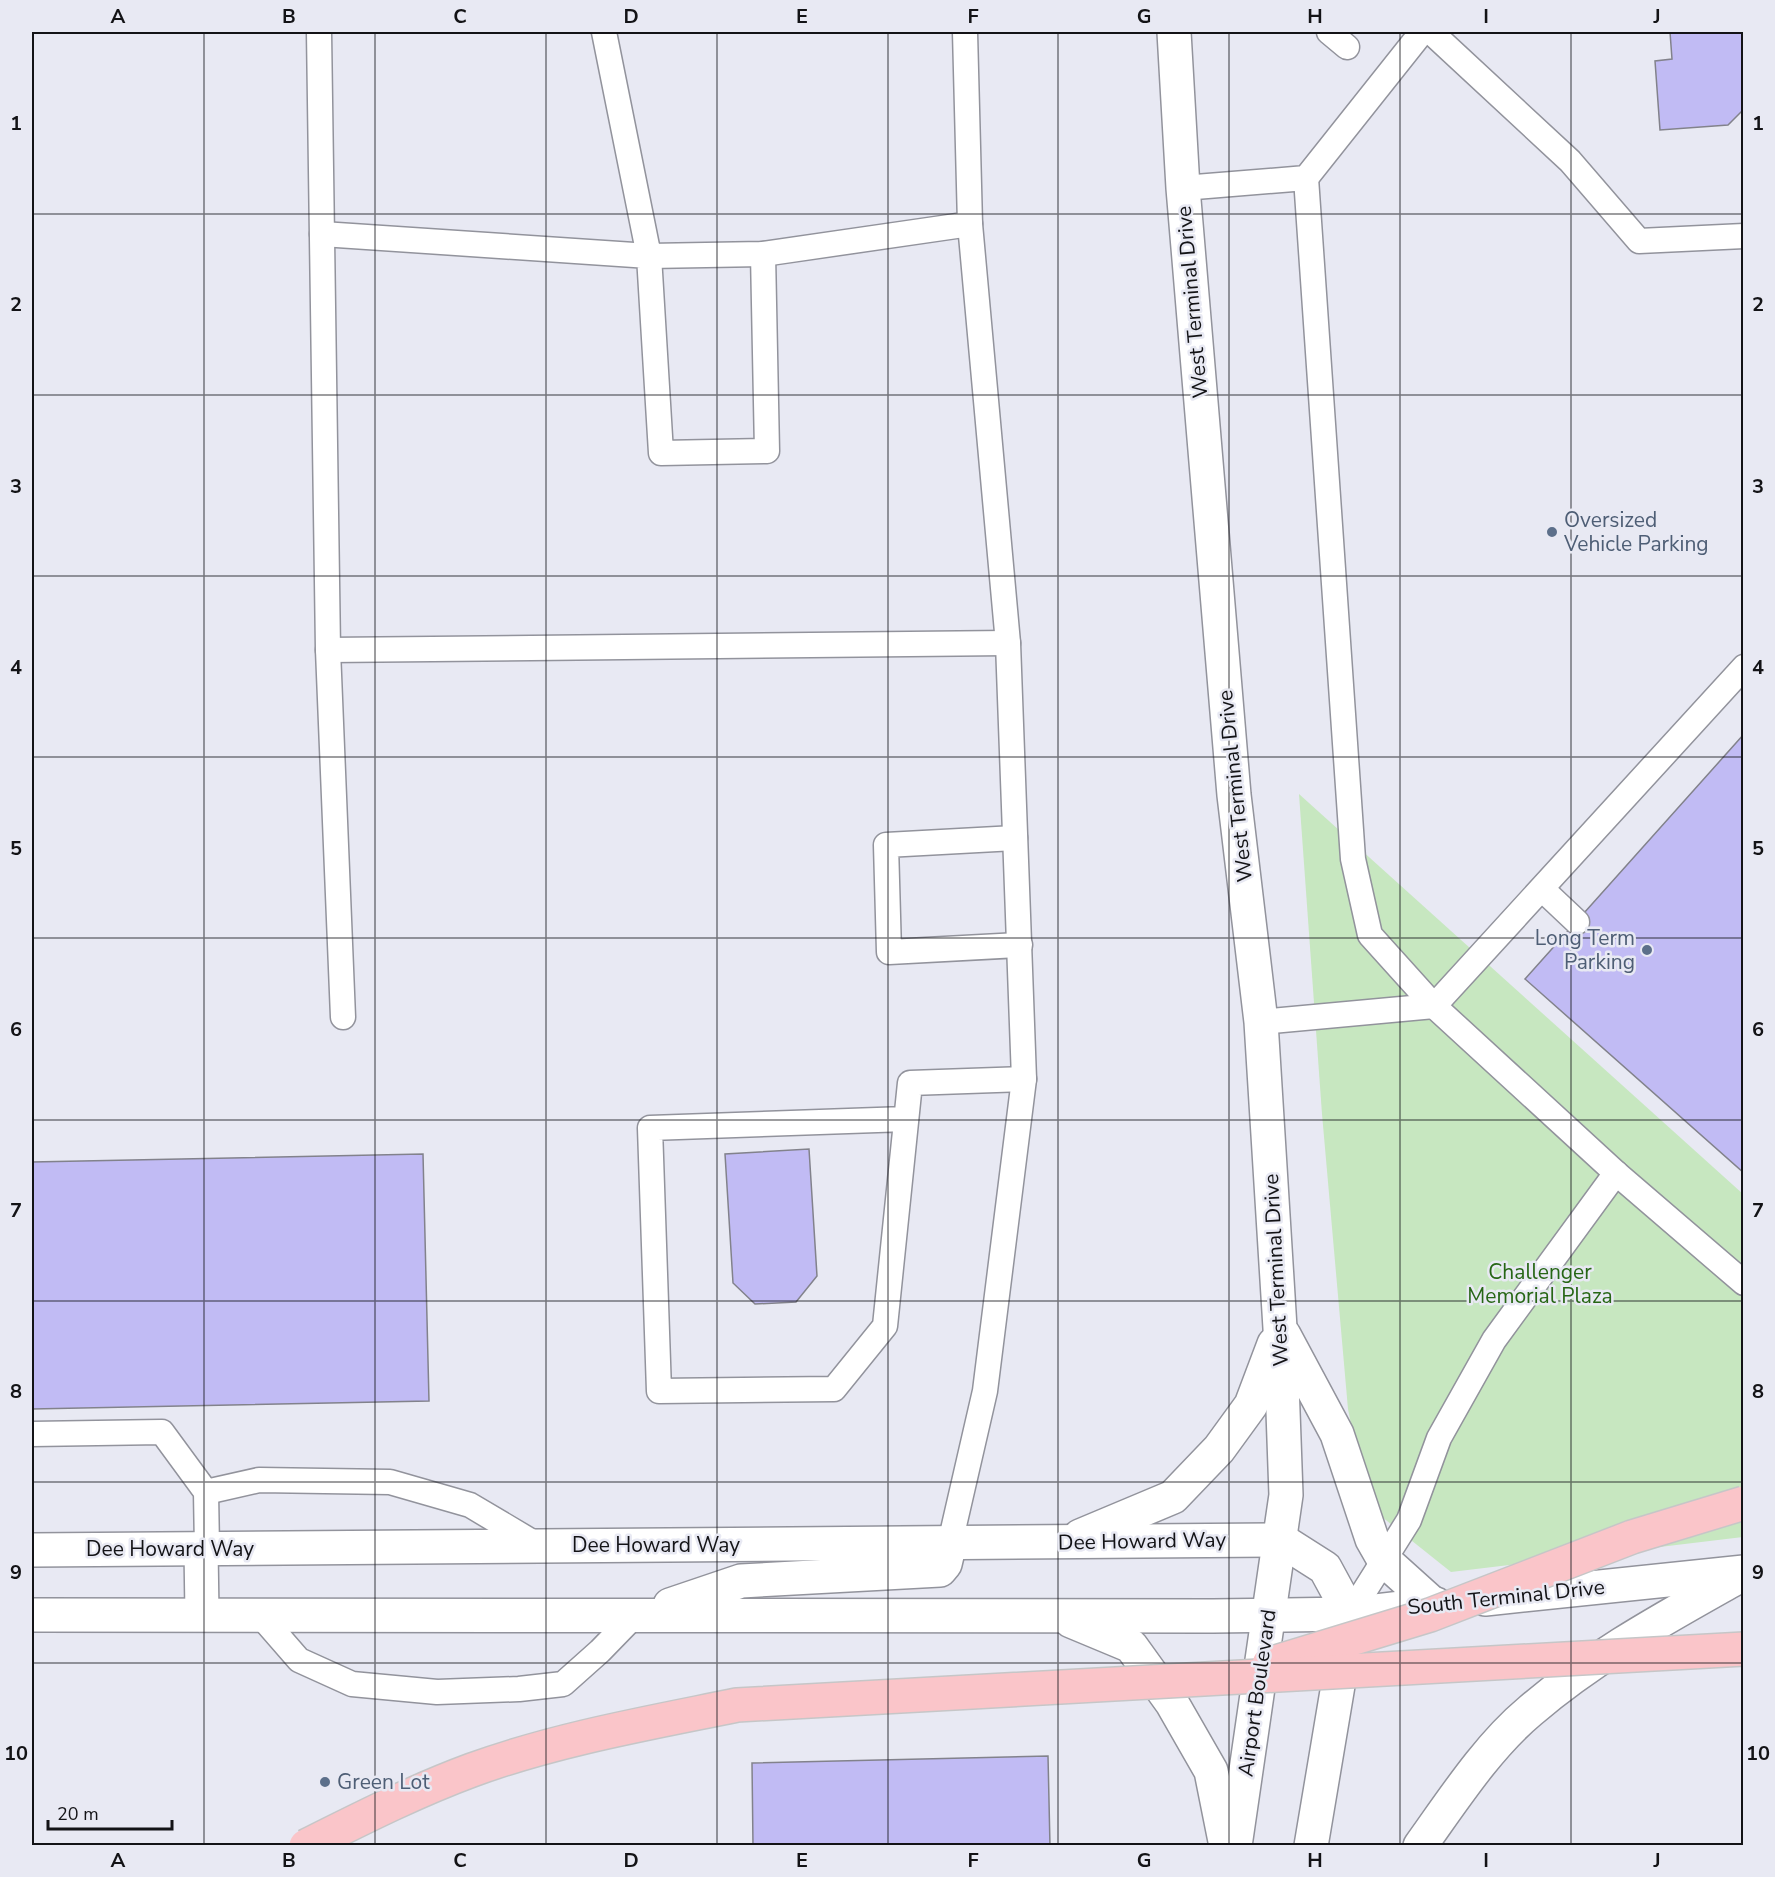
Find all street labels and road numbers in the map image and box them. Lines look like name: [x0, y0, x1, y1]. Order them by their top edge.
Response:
street label: West Terminal Drive: [1170, 205, 1214, 399]
street label: West Terminal Drive: [1211, 689, 1259, 883]
street label: West Terminal Drive: [1257, 1173, 1295, 1367]
street label: Dee Howard Way: [1058, 1526, 1227, 1556]
street label: Dee Howard Way: [572, 1531, 740, 1559]
street label: Dee Howard Way: [86, 1535, 254, 1563]
street label: South Terminal Drive: [1406, 1573, 1606, 1621]
street label: Airport Boulevard: [1231, 1608, 1283, 1778]

